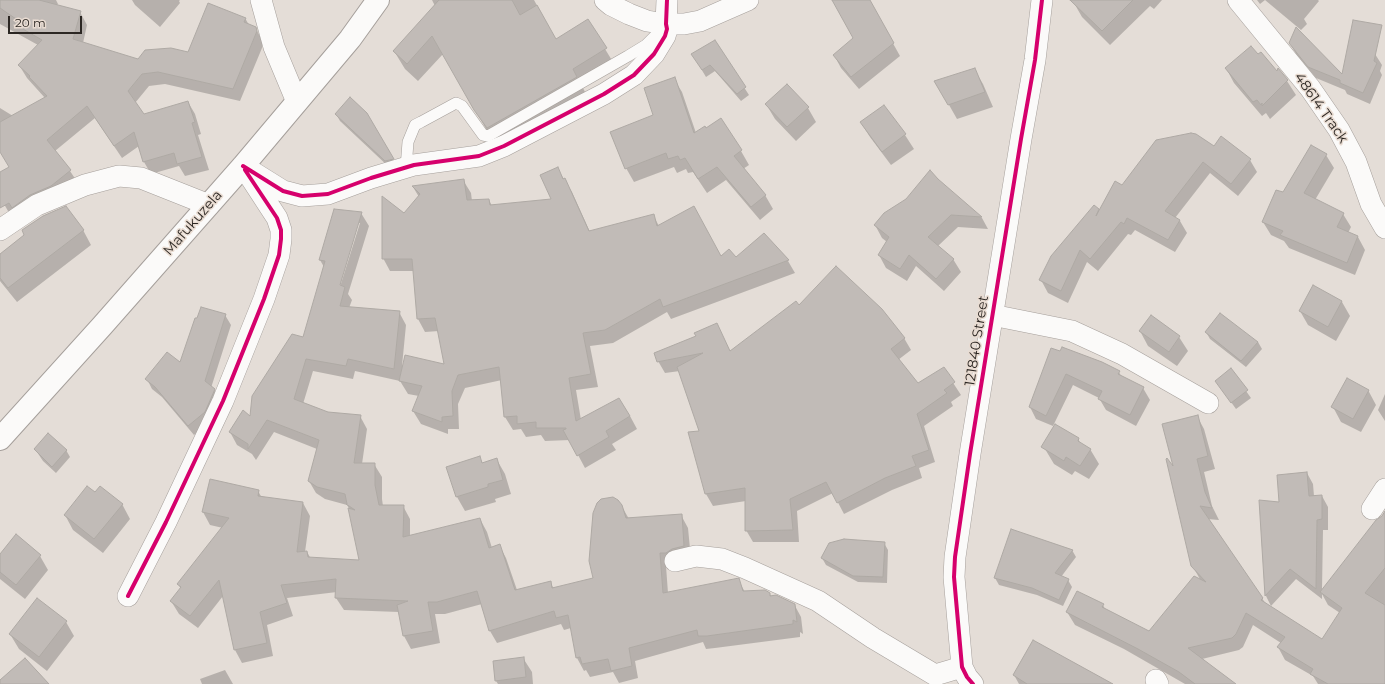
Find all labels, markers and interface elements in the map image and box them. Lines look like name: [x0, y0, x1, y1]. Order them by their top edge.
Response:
scale bar: [10, 8, 84, 34]
text: 20 m: [15, 15, 46, 30]
street label: 48614 Track: [1291, 70, 1351, 146]
street label: Mafukuzela: [160, 187, 226, 259]
street label: 121840 Street: [962, 294, 992, 388]

